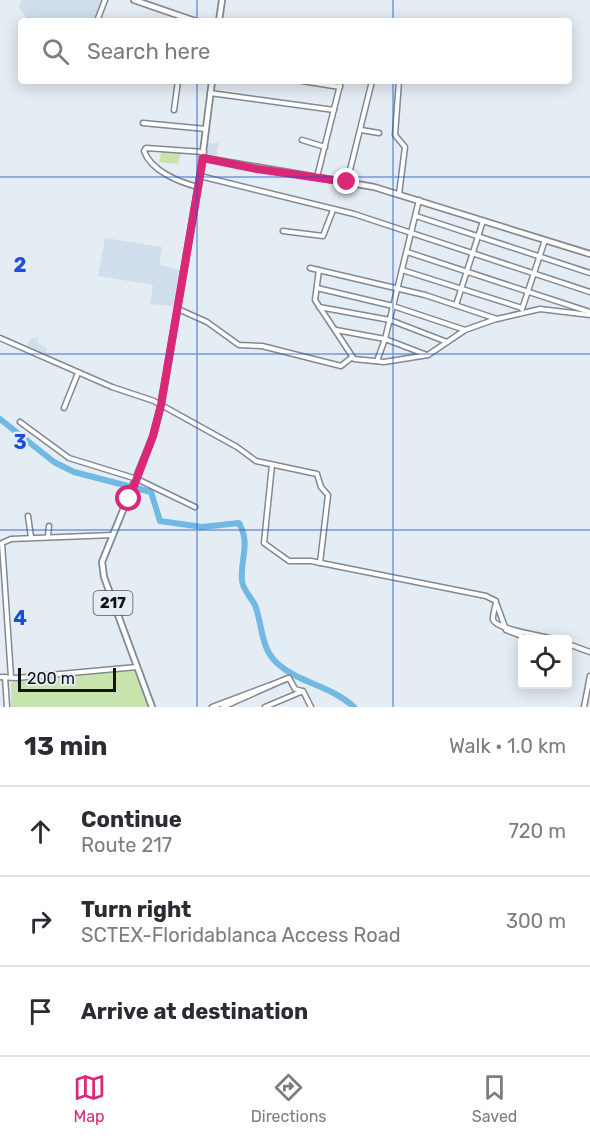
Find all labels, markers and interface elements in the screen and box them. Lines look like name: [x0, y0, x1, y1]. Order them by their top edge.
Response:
search box: [18, 18, 572, 84]
icon: search: [39, 35, 72, 68]
text: Search here: [87, 38, 210, 65]
route end: [333, 168, 359, 194]
text: 2: [14, 253, 27, 277]
text: 3: [13, 430, 27, 454]
route start: [115, 485, 141, 511]
road number: 217: [94, 591, 132, 615]
text: 4: [13, 606, 27, 630]
map controls: [518, 635, 572, 689]
button: locate: [518, 635, 572, 689]
scale bar: [18, 665, 116, 692]
text: 200 m: [27, 669, 75, 688]
text: 13 min: [24, 731, 108, 762]
text: Walk · 1.0 km: [449, 734, 566, 758]
text: Continue: [81, 806, 182, 833]
icon: ahead: [24, 815, 57, 848]
text: 720 m: [509, 819, 566, 843]
text: Route 217: [81, 833, 172, 857]
text: Turn right: [81, 896, 191, 923]
icon: right: [24, 905, 57, 938]
text: 300 m: [506, 909, 566, 933]
text: SCTEX-Floridablanca Access Road: [81, 923, 401, 947]
icon: arrive: [24, 995, 57, 1028]
text: Arrive at destination: [81, 998, 308, 1025]
tab: Map: [73, 1071, 106, 1126]
tab: Directions: [251, 1071, 327, 1126]
tab: Saved: [472, 1071, 517, 1126]

